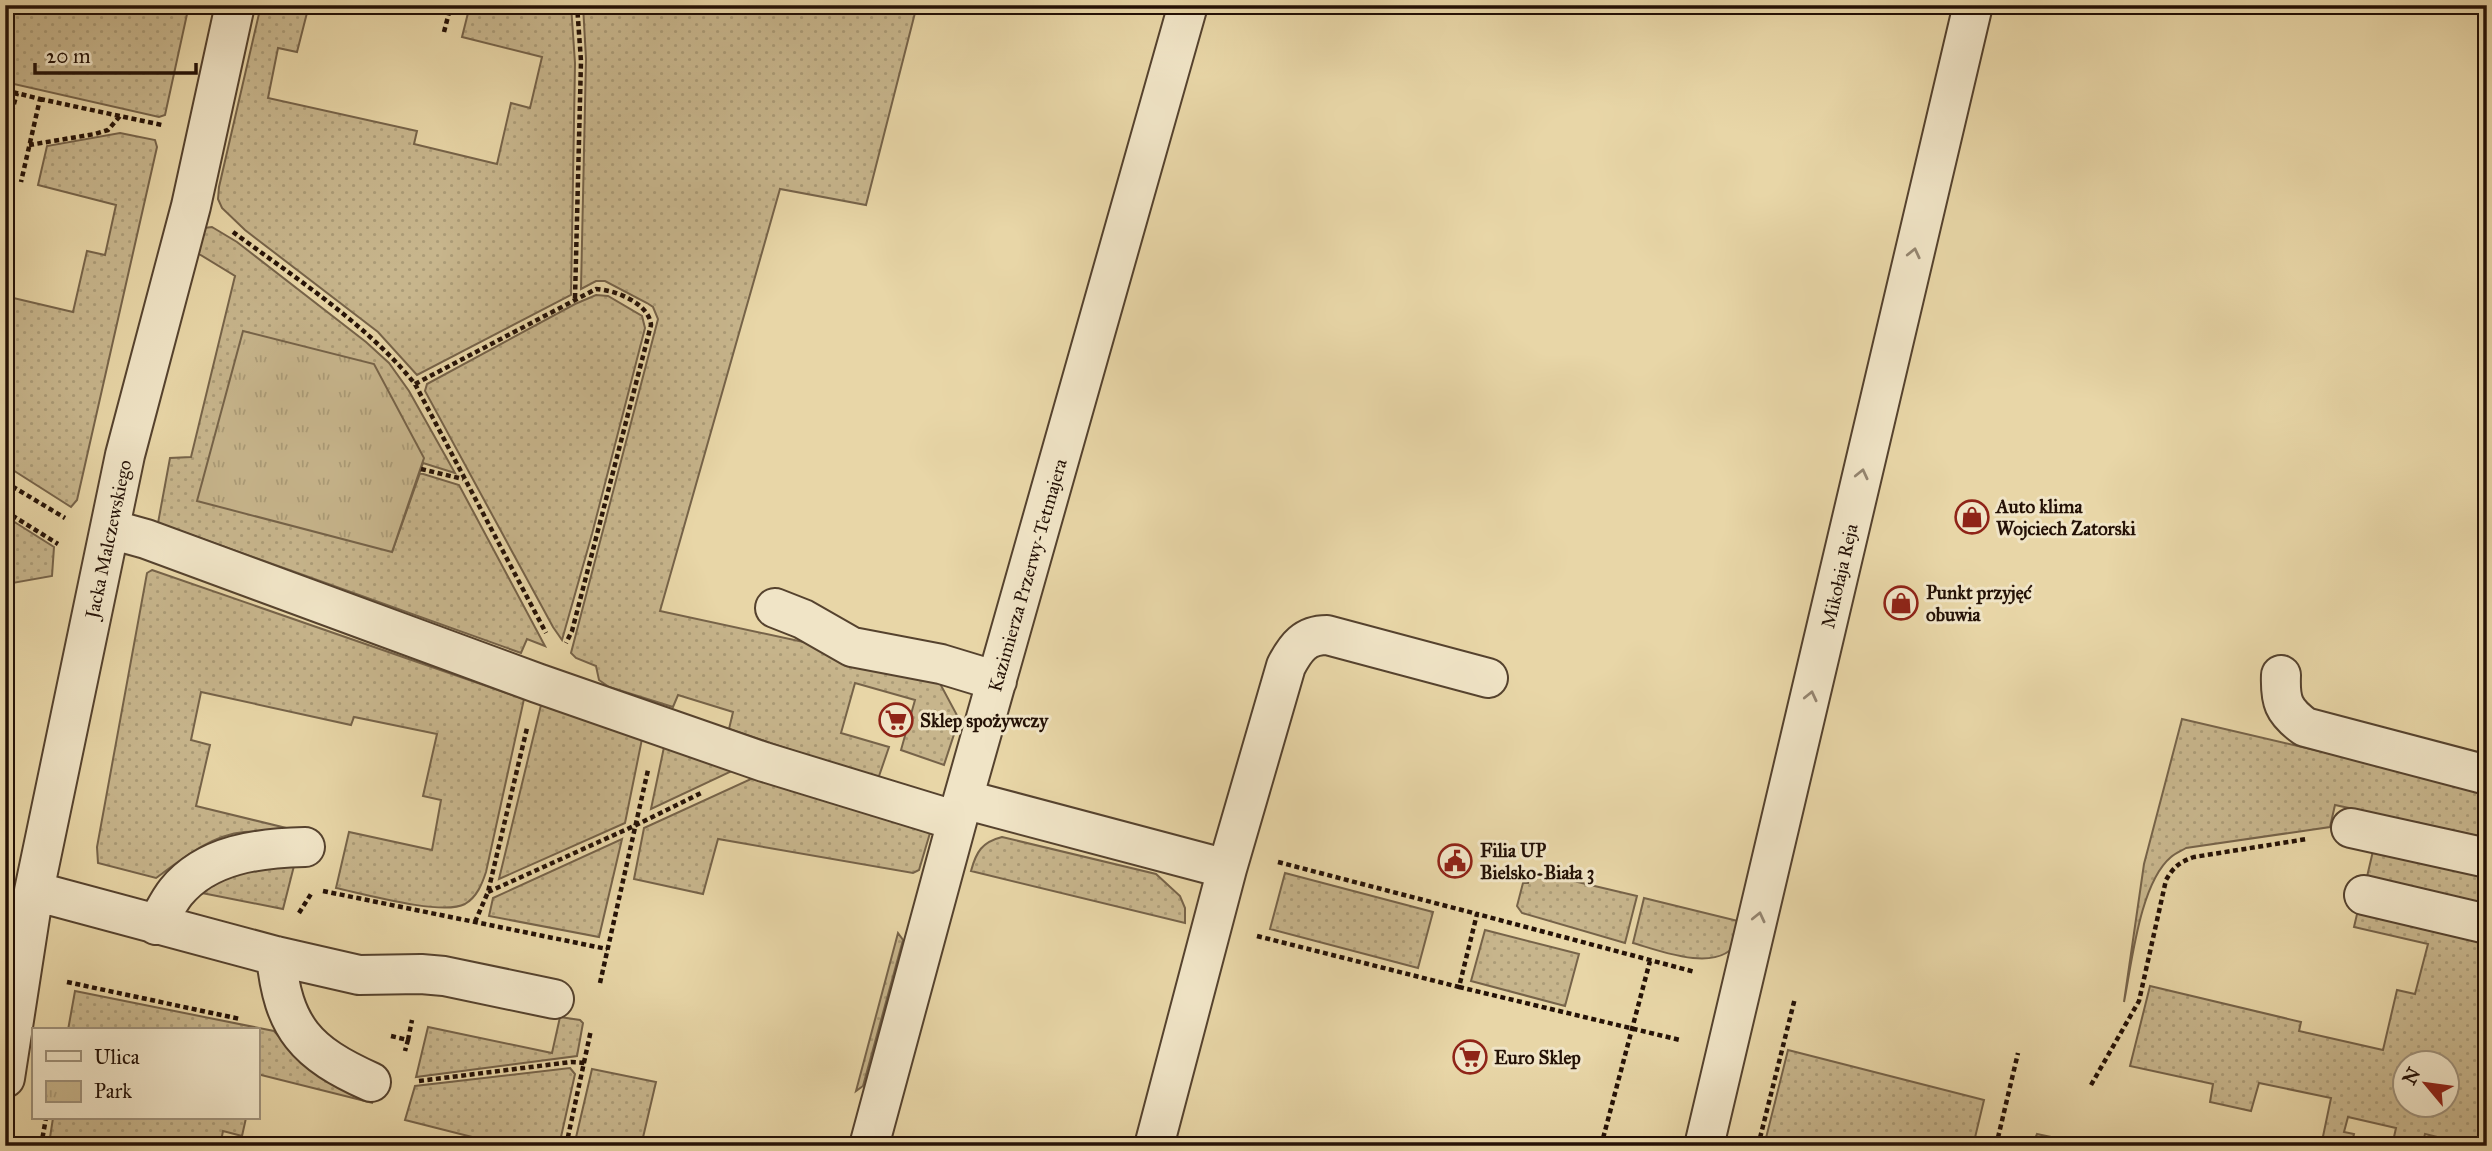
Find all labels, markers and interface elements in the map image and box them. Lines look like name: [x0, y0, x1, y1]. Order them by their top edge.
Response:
scale bar: [35, 32, 196, 76]
text: 20 m: [46, 43, 91, 69]
one-way arrow: [1906, 247, 1921, 259]
street label: Kazimierza Przerwy-Tetmajera: [983, 455, 1072, 694]
street label: Jacka Malczewskiego: [80, 458, 138, 623]
one-way arrow: [1854, 468, 1869, 480]
place label: Auto klima Wojciech Zatorski: [1994, 495, 2136, 541]
shop icon: Auto klima Wojciech Zatorski: [1953, 498, 1991, 536]
street label: Mikołaja Reja: [1816, 521, 1863, 631]
place label: Punkt przyjęć obuwia: [1926, 581, 2033, 626]
shop icon: Punkt przyjęć obuwia: [1882, 584, 1920, 622]
one-way arrow: [1802, 690, 1817, 702]
supermarket icon: Sklep spożywczy: [877, 701, 915, 739]
place label: Sklep spożywczy: [920, 709, 1049, 733]
place label: Filia UP Bielsko-Biała 3: [1480, 839, 1594, 885]
public building icon: Filia UP Bielsko-Biała 3: [1436, 842, 1474, 880]
one-way arrow: [1750, 911, 1765, 923]
legend: [32, 1028, 259, 1120]
supermarket icon: Euro Sklep: [1451, 1038, 1489, 1076]
text: Ulica: [94, 1044, 140, 1070]
place label: Euro Sklep: [1494, 1046, 1581, 1070]
north arrow: [2390, 1050, 2460, 1120]
text: N: [2398, 1063, 2426, 1089]
text: Park: [94, 1078, 132, 1104]

